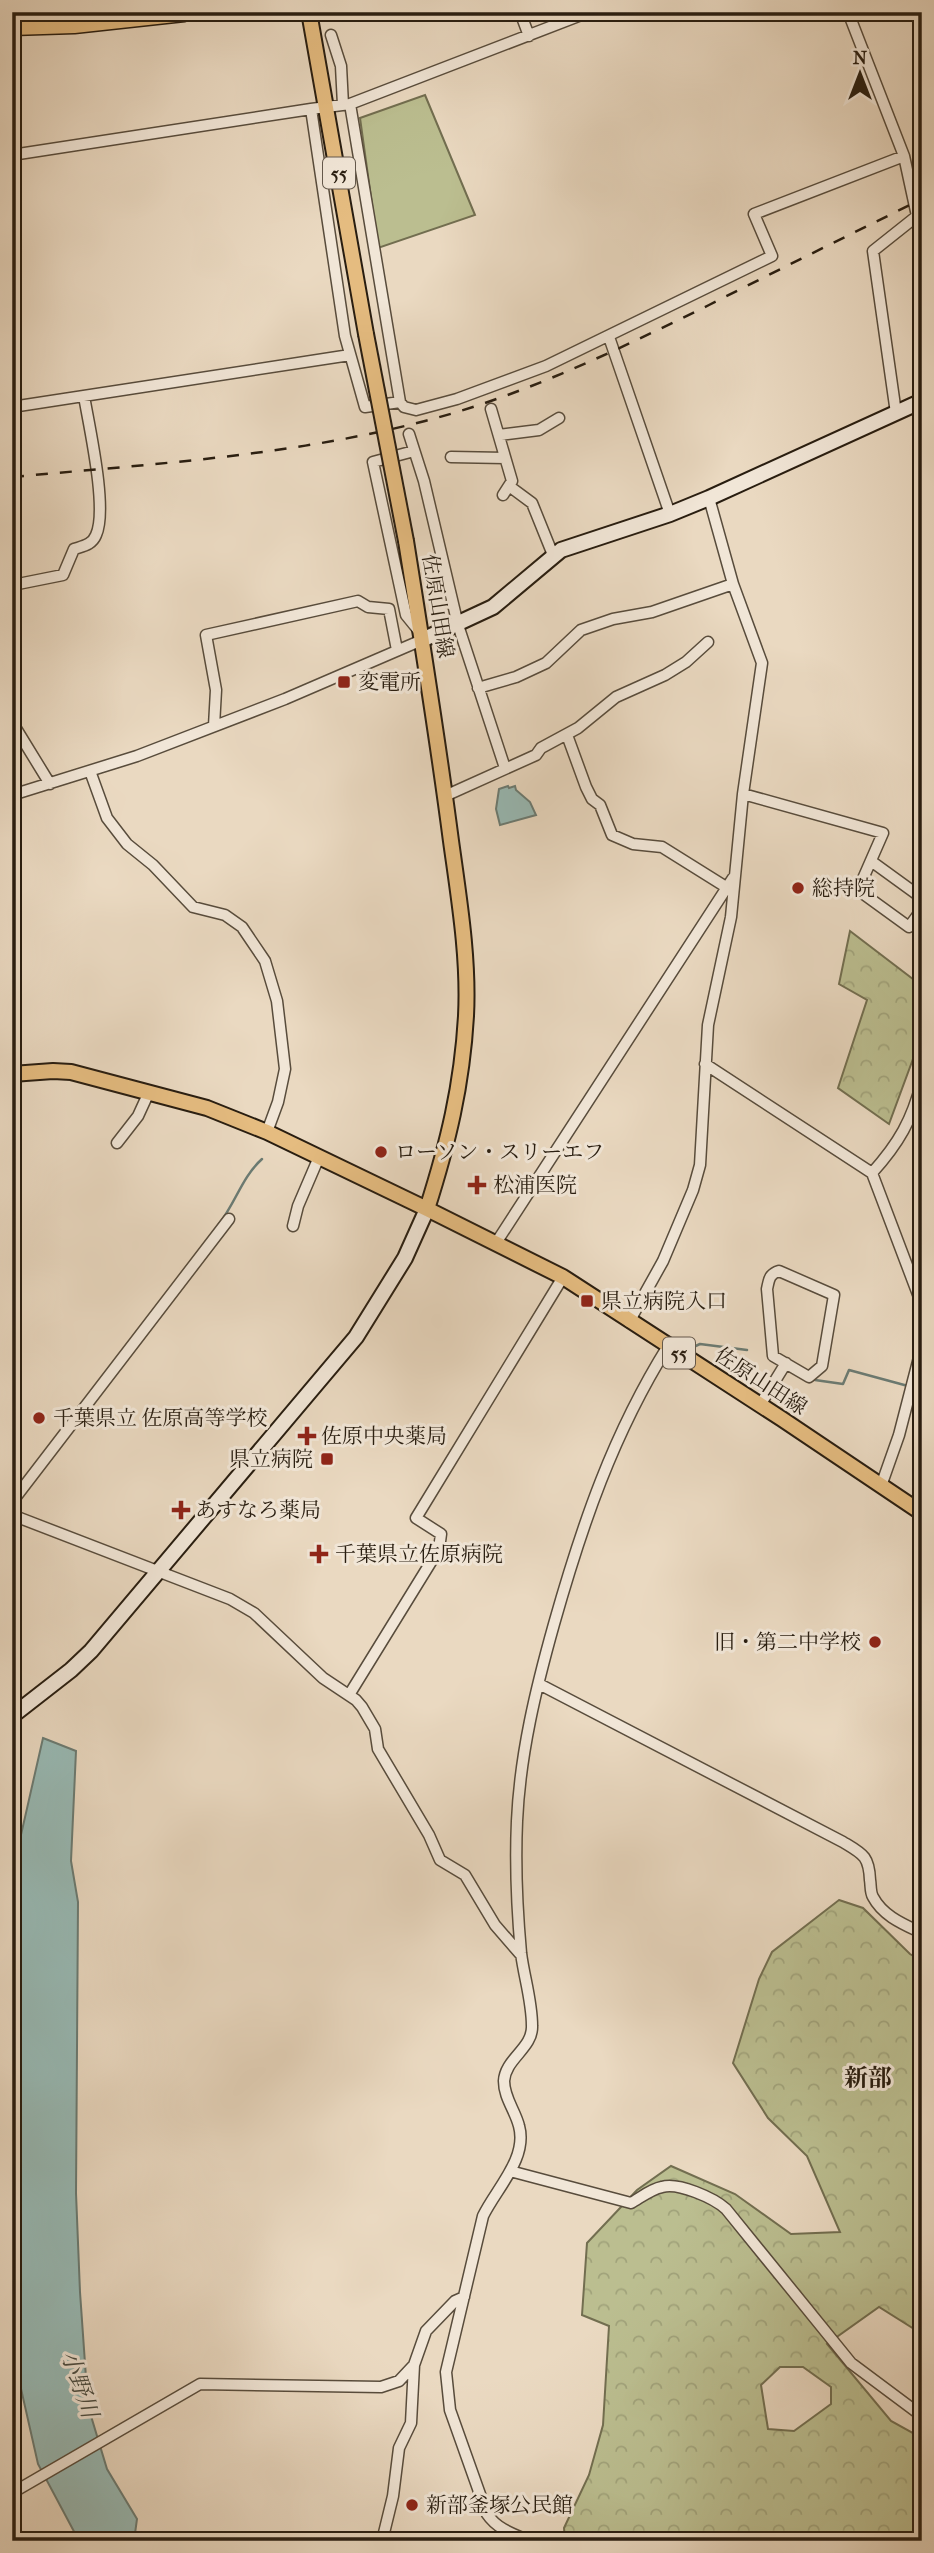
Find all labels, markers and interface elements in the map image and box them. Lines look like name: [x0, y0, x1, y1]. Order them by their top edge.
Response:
north arrow: [825, 38, 895, 108]
text: N: [853, 47, 868, 69]
road number: 55: [323, 158, 355, 188]
street label: 佐原山田線: [418, 552, 458, 660]
place label: 変電所: [358, 670, 421, 694]
marker: 変電所: [336, 674, 352, 690]
place label: 総持院: [812, 876, 875, 900]
marker: 総持院: [790, 880, 806, 896]
place label: ローソン・スリーエフ: [395, 1140, 604, 1164]
marker: ローソン・スリーエフ: [373, 1144, 389, 1160]
place label: 松浦医院: [493, 1173, 577, 1197]
marker: 松浦医院: [467, 1175, 487, 1195]
place label: 県立病院入口: [601, 1289, 727, 1313]
marker: 県立病院入口: [579, 1293, 595, 1309]
road number: 55: [663, 1338, 695, 1368]
street label: 佐原山田線: [710, 1342, 812, 1420]
place label: 千葉県立 佐原高等学校: [53, 1406, 268, 1430]
marker: 千葉県立 佐原高等学校: [31, 1410, 47, 1426]
place label: 佐原中央薬局: [321, 1424, 447, 1448]
marker: 佐原中央薬局: [299, 1428, 315, 1444]
place label: 県立病院: [229, 1447, 313, 1471]
marker: 県立病院: [319, 1451, 335, 1467]
place label: あすなろ薬局: [195, 1498, 321, 1522]
marker: あすなろ薬局: [173, 1502, 189, 1518]
place label: 千葉県立佐原病院: [335, 1542, 503, 1566]
marker: 千葉県立佐原病院: [309, 1544, 329, 1564]
place label: 旧・第二中学校: [714, 1630, 861, 1654]
marker: 旧・第二中学校: [867, 1634, 883, 1650]
district label: 新部: [844, 2064, 892, 2092]
water label: 小野川: [56, 2347, 105, 2424]
place label: 新部釜塚公民館: [426, 2493, 573, 2517]
marker: 新部釜塚公民館: [404, 2497, 420, 2513]

